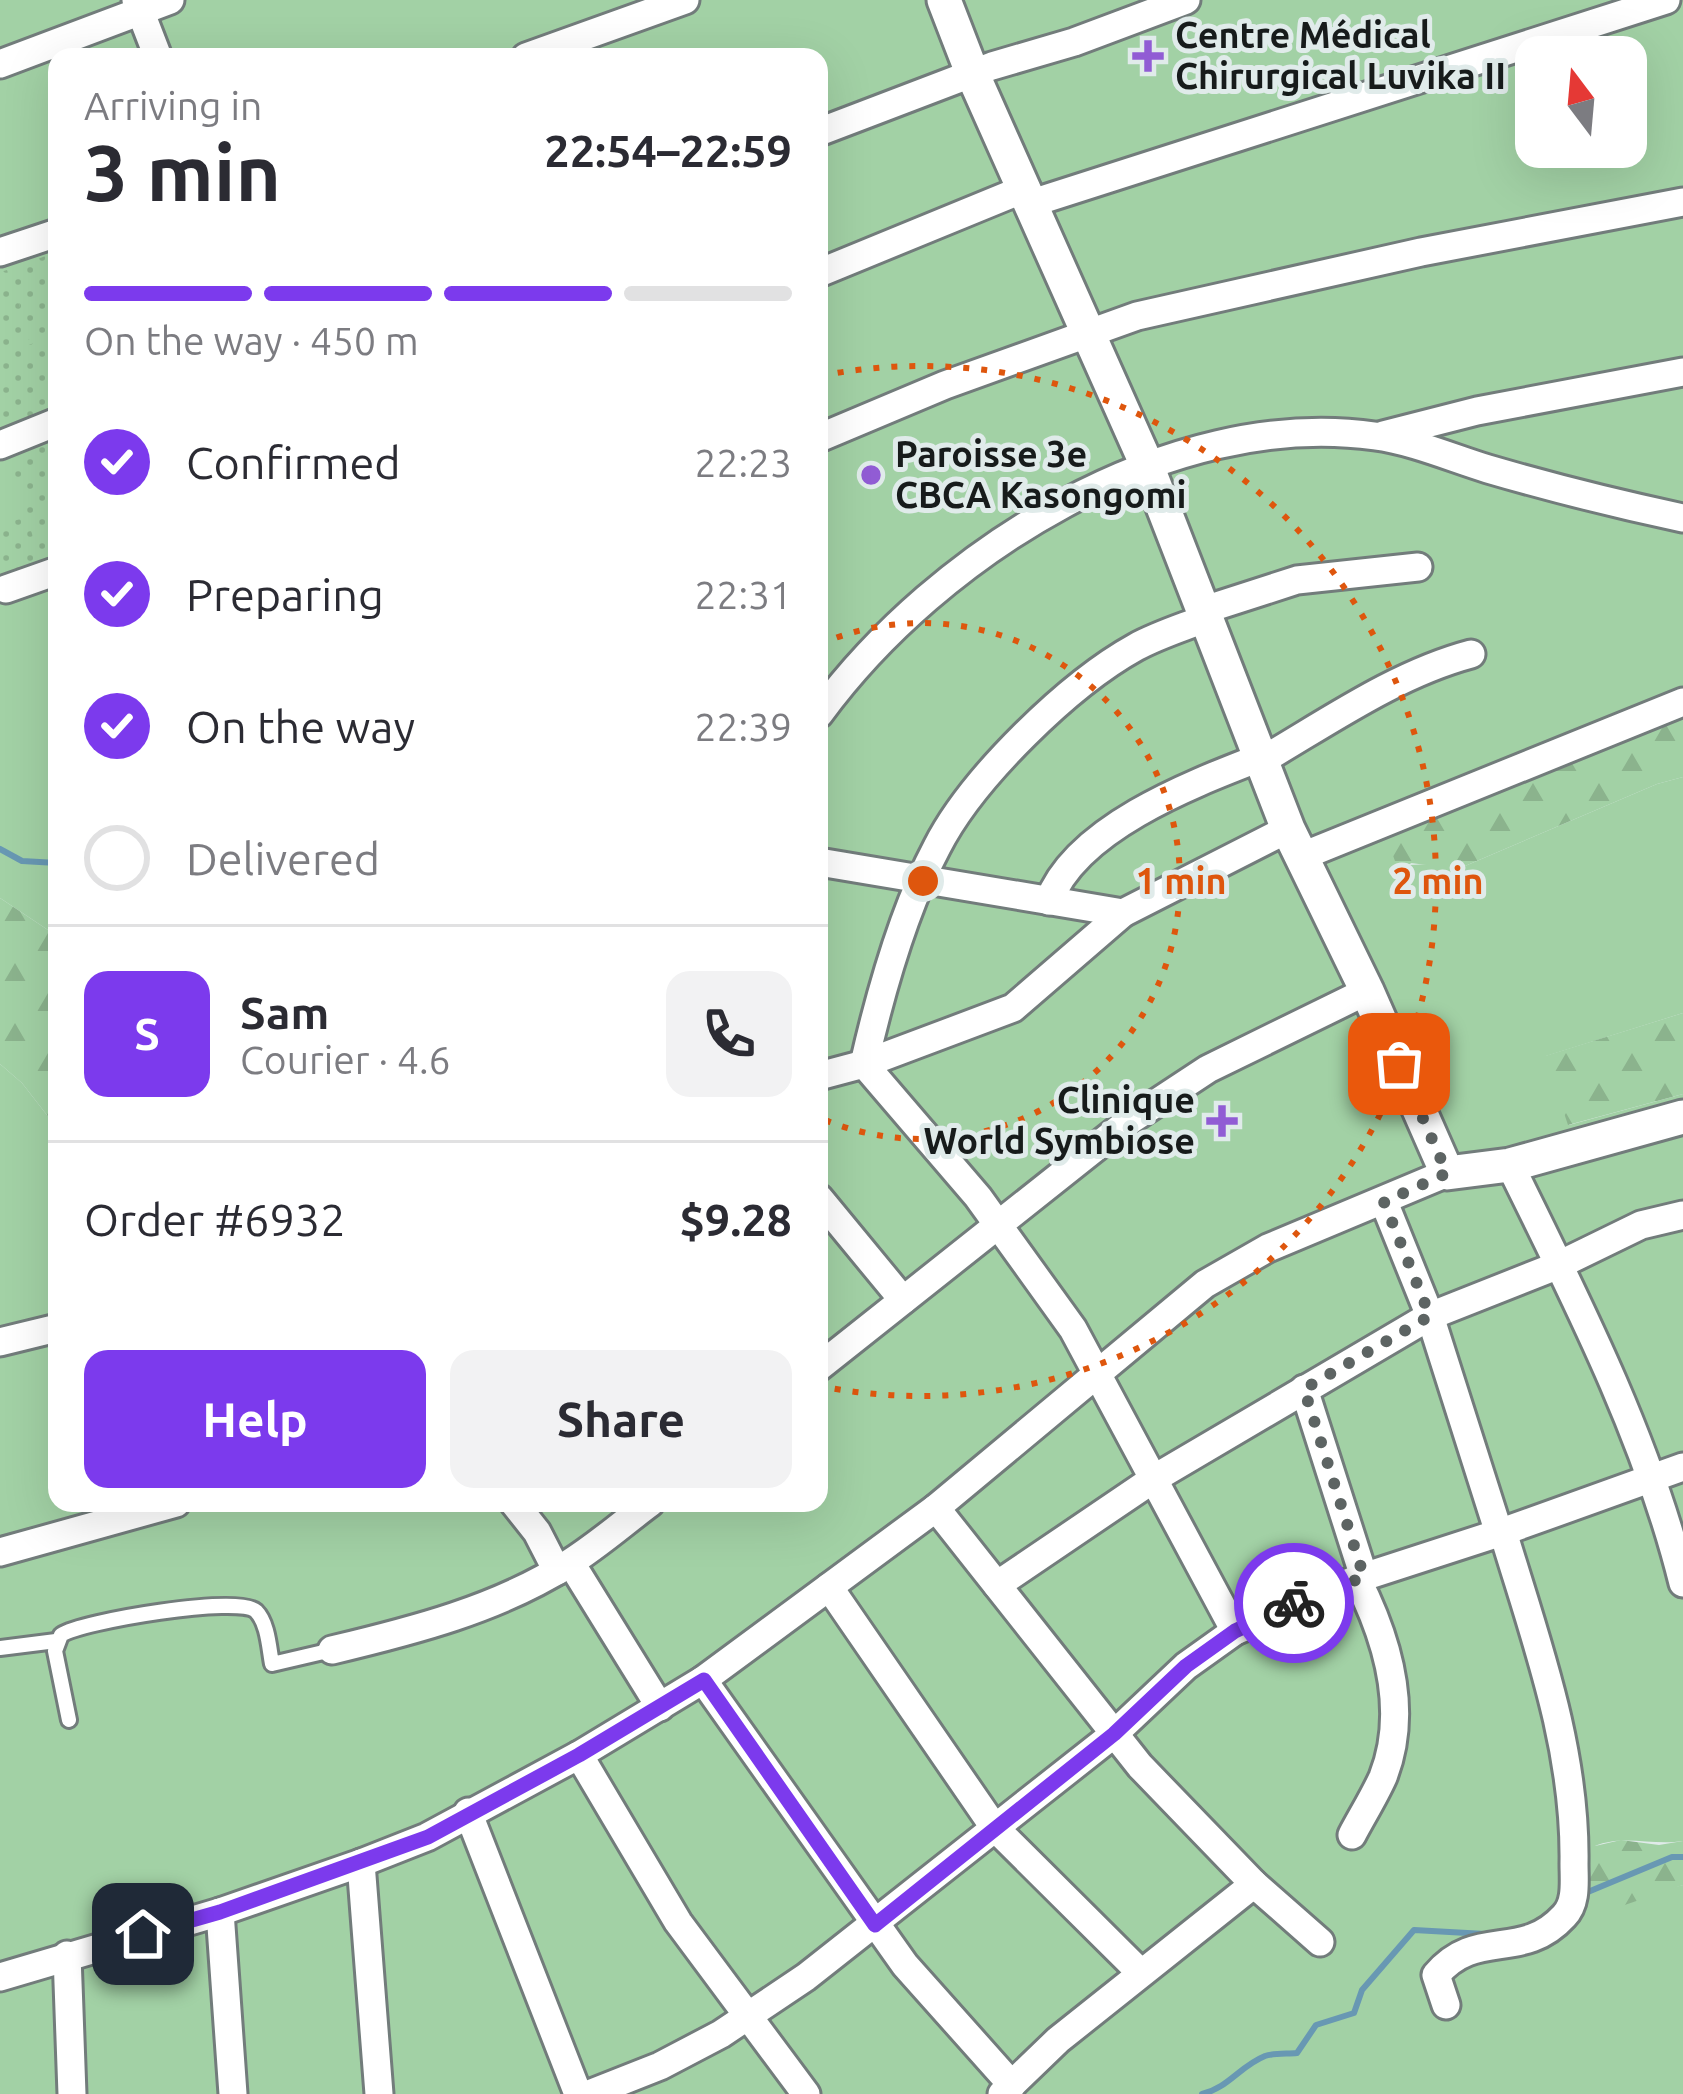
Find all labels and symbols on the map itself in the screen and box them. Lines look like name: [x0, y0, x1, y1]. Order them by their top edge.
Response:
place label: Centre Médical Chirurgical Luvika II: [1175, 14, 1506, 96]
north arrow: [1515, 36, 1647, 168]
marker: Centre Médical Chirurgical Luvika II: [1132, 40, 1164, 72]
place label: Paroisse 3e CBCA Kasongomi: [895, 433, 1187, 515]
marker: Paroisse 3e CBCA Kasongomi: [858, 462, 884, 488]
centre of rings: [902, 860, 944, 902]
text: 1 min: [1136, 860, 1226, 901]
text: 2 min: [1393, 860, 1483, 901]
pin: [1348, 1013, 1450, 1115]
place label: Clinique World Symbiose: [924, 1079, 1195, 1161]
marker: Clinique World Symbiose: [1206, 1105, 1238, 1137]
courier: [1234, 1543, 1354, 1663]
pin: [92, 1883, 194, 1985]

